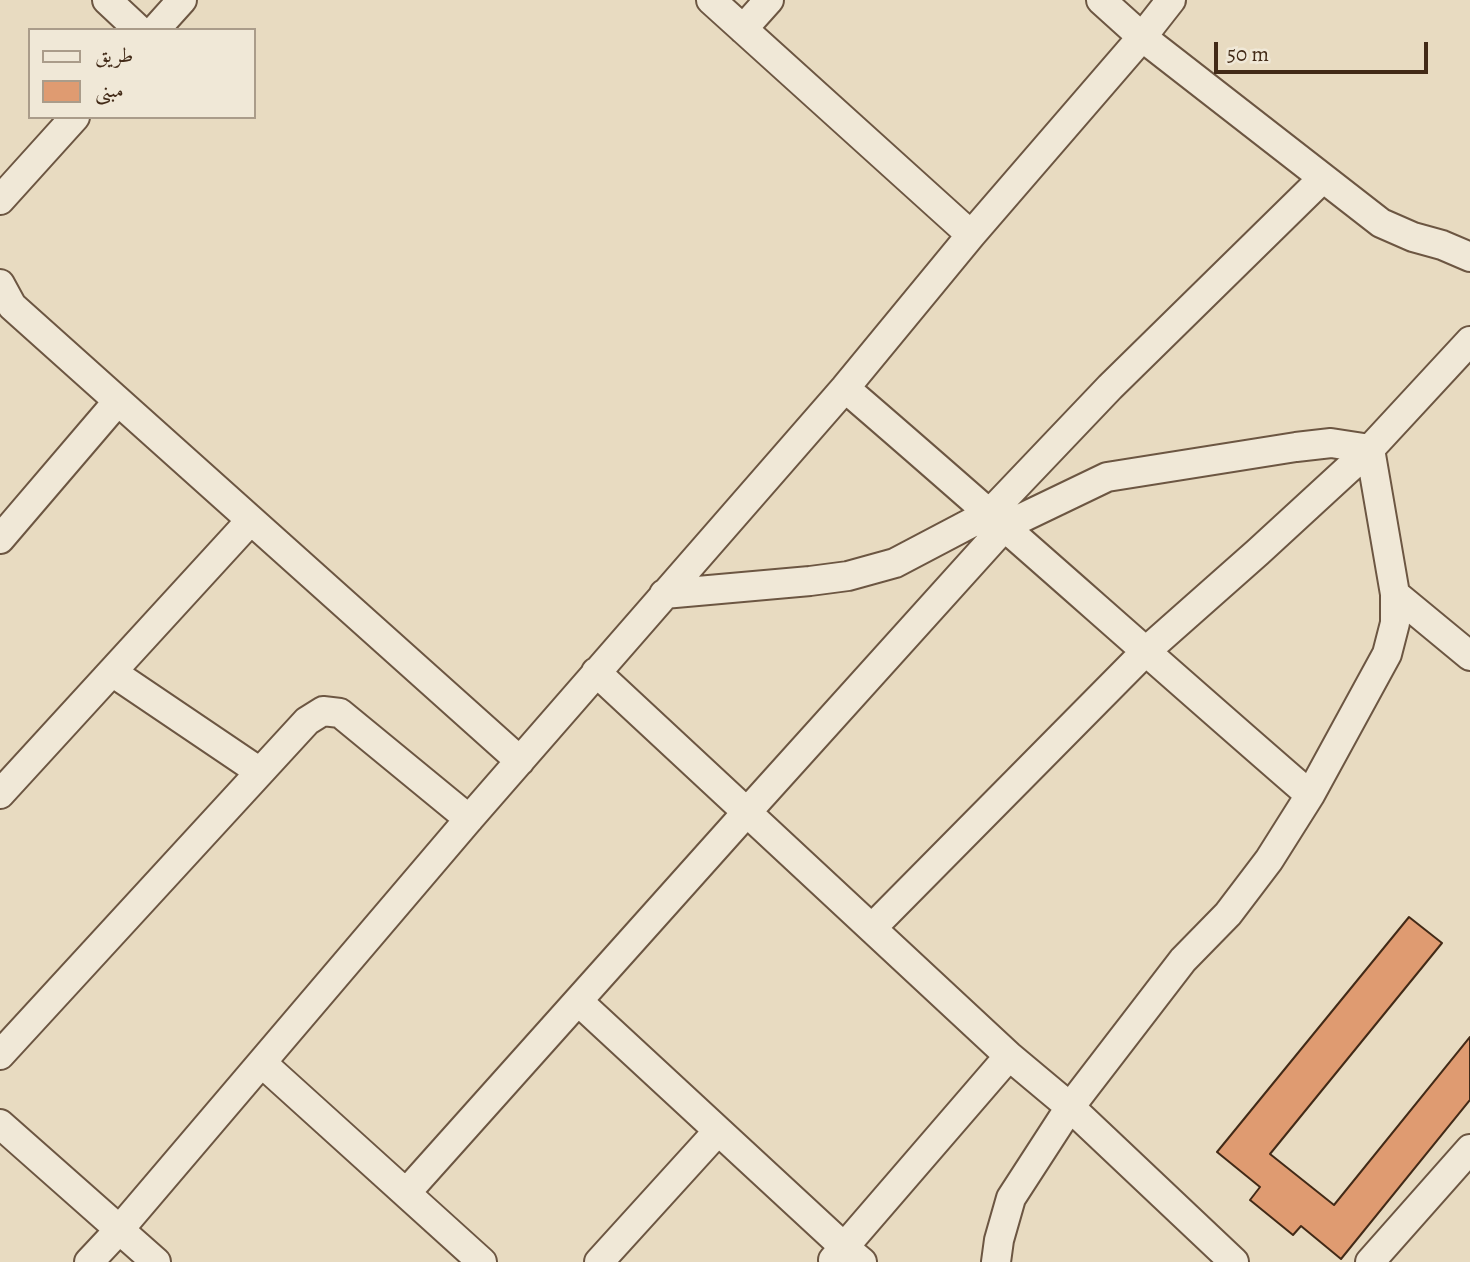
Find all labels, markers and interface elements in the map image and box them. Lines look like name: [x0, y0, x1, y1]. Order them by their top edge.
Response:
legend: [28, 28, 256, 119]
scale bar: [1218, 28, 1432, 72]
text: 50 m: [1227, 40, 1269, 68]
text: طريق: [95, 41, 133, 69]
text: مبنى: [95, 76, 124, 104]

